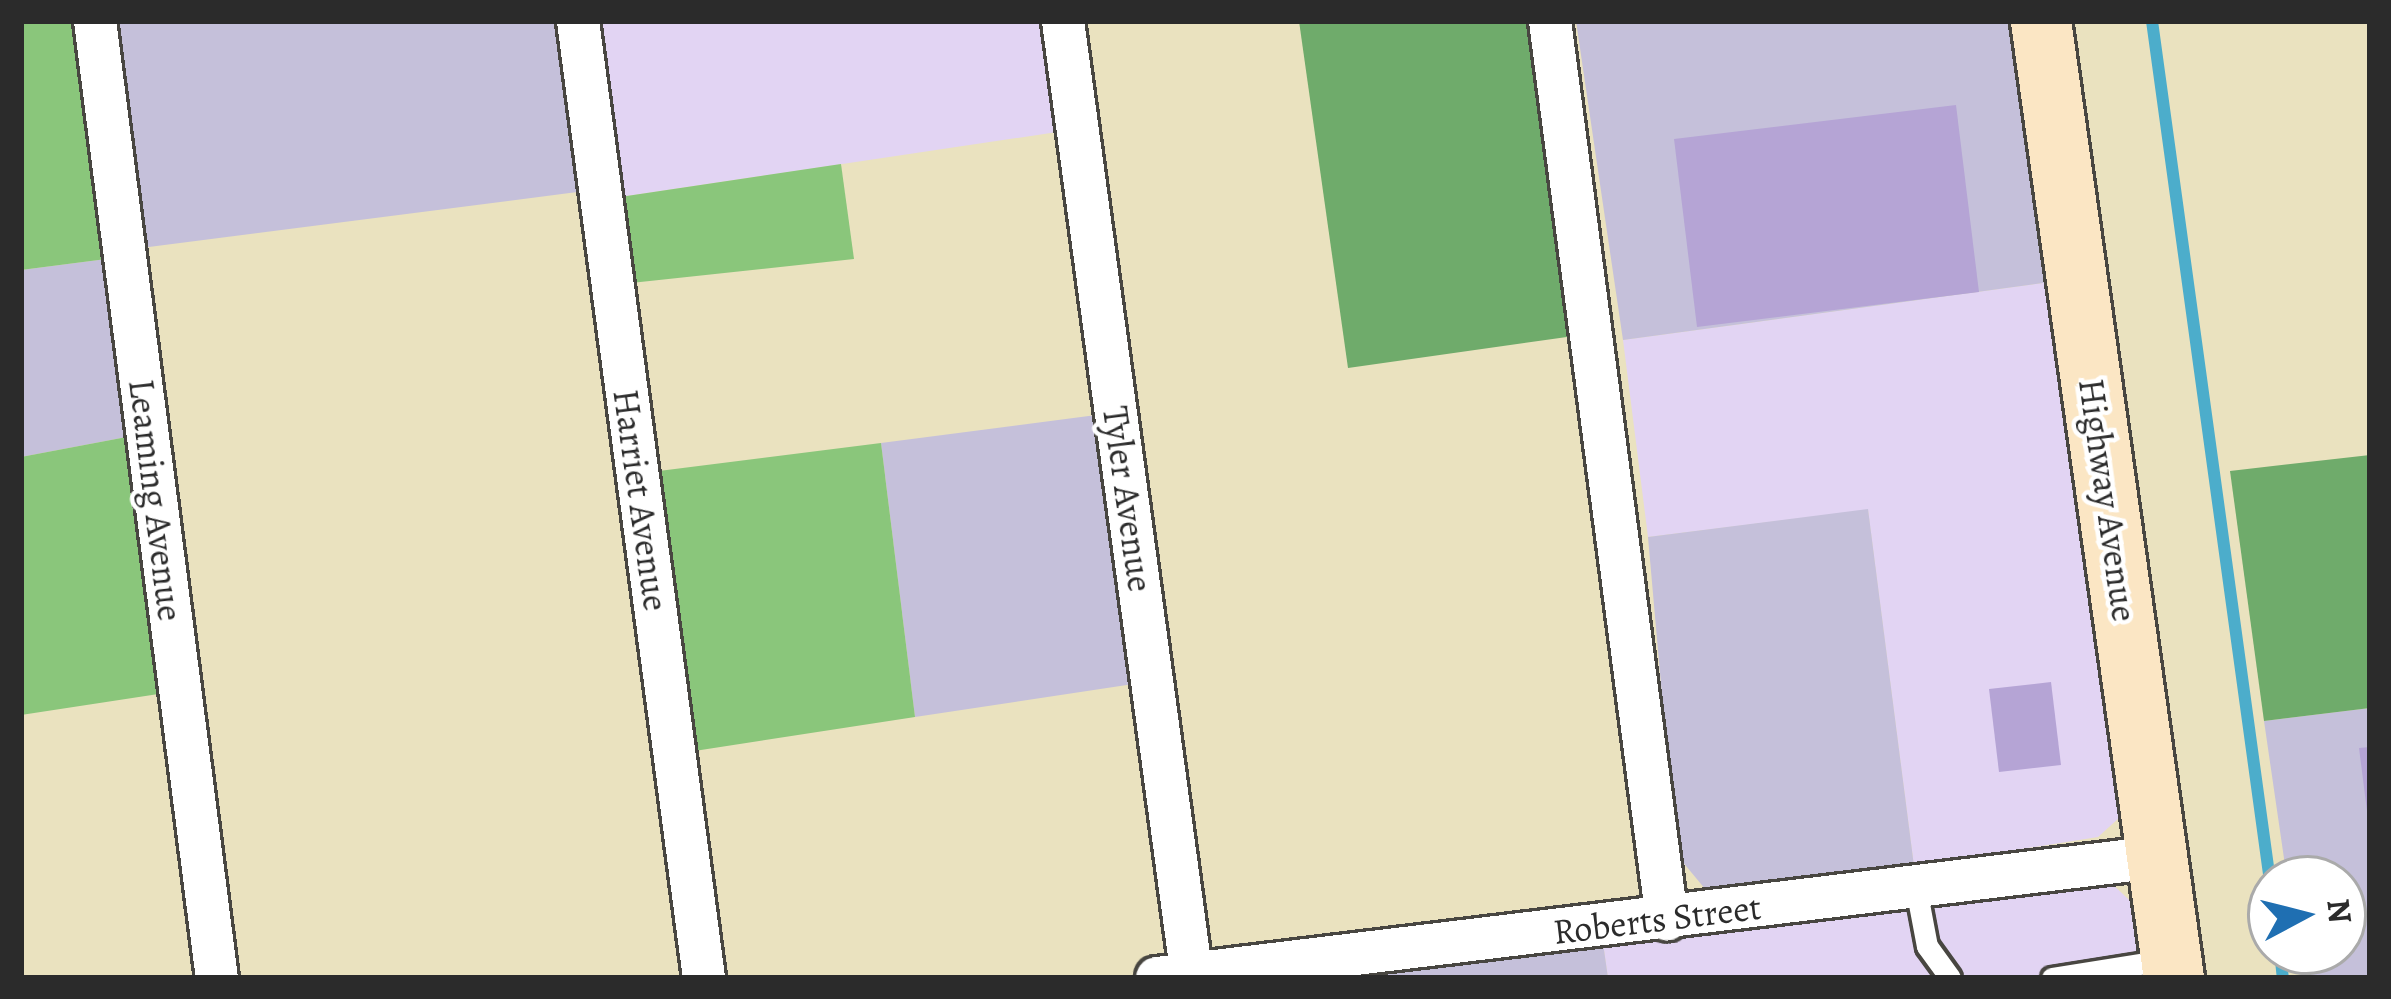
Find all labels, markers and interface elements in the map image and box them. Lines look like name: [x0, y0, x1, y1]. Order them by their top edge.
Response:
street label: Highway Avenue: [2070, 376, 2146, 624]
street label: Leaming Avenue: [120, 377, 192, 623]
street label: Harriet Avenue: [604, 386, 678, 614]
street label: Tyler Avenue: [1094, 403, 1162, 595]
north arrow: [2247, 855, 2367, 975]
street label: Roberts Street: [1551, 885, 1763, 953]
text: N: [2316, 896, 2364, 926]

